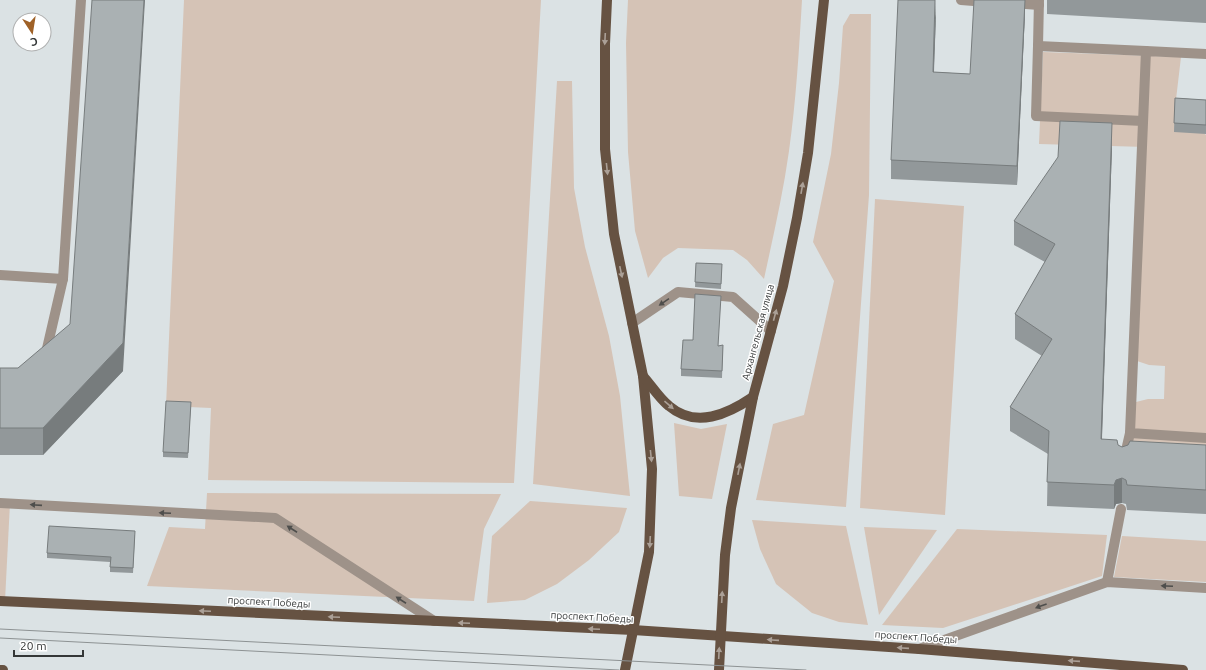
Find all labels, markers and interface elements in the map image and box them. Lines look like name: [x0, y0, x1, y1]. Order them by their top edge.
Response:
north arrow: [12, 12, 52, 52]
one-way arrow: [602, 33, 608, 46]
text: С: [29, 35, 39, 48]
one-way arrow: [604, 163, 610, 175]
one-way arrow: [800, 182, 806, 194]
one-way arrow: [619, 266, 625, 278]
street label: Архангельская улица: [740, 283, 776, 381]
one-way arrow: [659, 298, 669, 306]
one-way arrow: [773, 309, 779, 321]
one-way arrow: [663, 400, 674, 409]
one-way arrow: [648, 450, 654, 462]
one-way arrow: [736, 462, 742, 475]
one-way arrow: [30, 501, 42, 508]
one-way arrow: [159, 509, 171, 516]
one-way arrow: [286, 526, 298, 533]
one-way arrow: [646, 536, 653, 548]
one-way arrow: [1160, 583, 1173, 589]
one-way arrow: [719, 591, 726, 603]
street label: проспект Победы: [227, 594, 311, 610]
one-way arrow: [396, 596, 406, 604]
one-way arrow: [1035, 603, 1047, 609]
one-way arrow: [199, 607, 211, 614]
street label: проспект Победы: [550, 609, 634, 625]
one-way arrow: [327, 614, 340, 620]
one-way arrow: [458, 619, 470, 626]
one-way arrow: [588, 625, 600, 632]
street label: проспект Победы: [874, 629, 958, 645]
scale bar: [14, 632, 83, 658]
one-way arrow: [767, 636, 779, 643]
text: 20 m: [20, 639, 47, 652]
one-way arrow: [897, 645, 909, 652]
one-way arrow: [716, 647, 723, 659]
one-way arrow: [1068, 658, 1080, 665]

